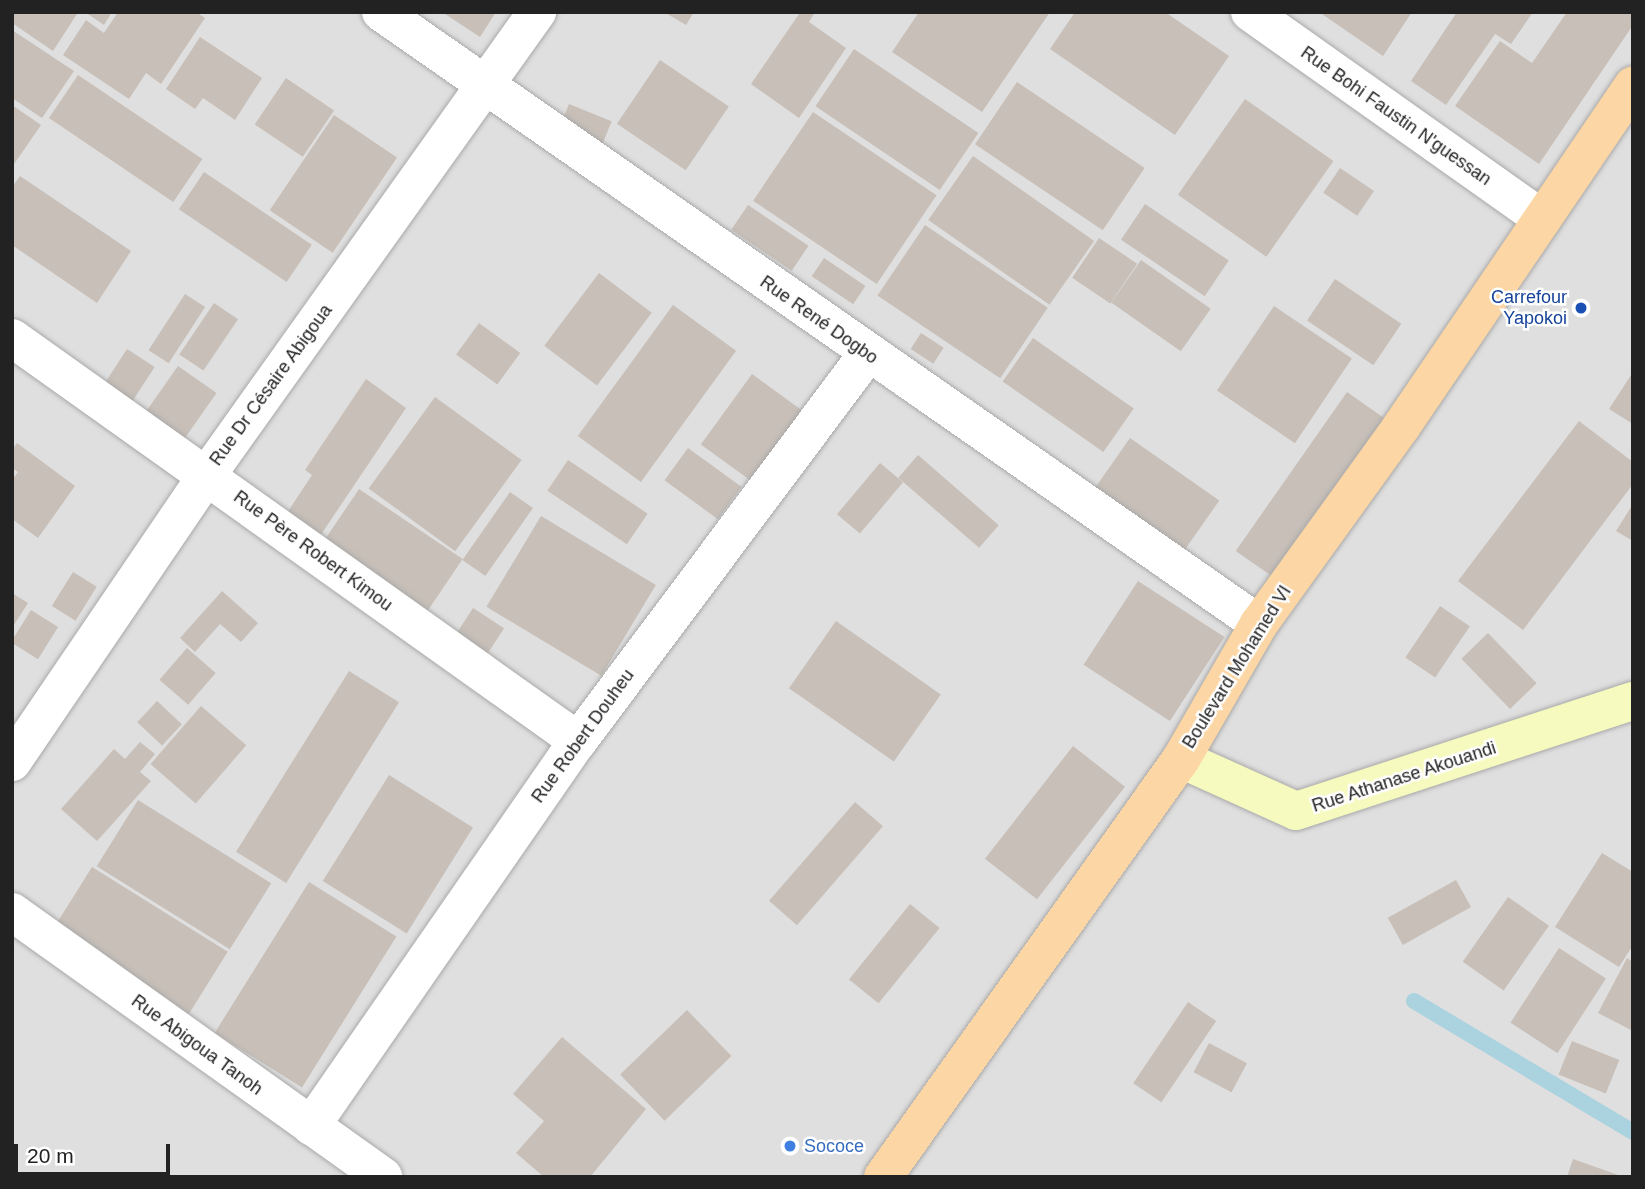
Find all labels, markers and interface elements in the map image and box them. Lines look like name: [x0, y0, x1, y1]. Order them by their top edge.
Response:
street label: Rue Bohi Faustin N'guessan: [1297, 42, 1495, 190]
street label: Rue René Dogbo: [756, 271, 882, 369]
place label: Carrefour Yapokoi: [1491, 287, 1567, 330]
street label: Rue Dr Césaire Abigoua: [205, 300, 337, 470]
marker: Carrefour Yapokoi: [1573, 300, 1589, 316]
street label: Rue Père Robert Kimou: [229, 486, 397, 616]
street label: Boulevard Mohamed VI: [1178, 582, 1296, 752]
street label: Rue Robert Douheu: [527, 665, 639, 807]
street label: Rue Athanase Akouandi: [1308, 737, 1500, 817]
street label: Rue Abigoua Tanoh: [127, 990, 267, 1100]
scale bar: [18, 1130, 173, 1174]
place label: Sococe: [804, 1135, 864, 1157]
marker: Sococe: [782, 1138, 798, 1154]
text: 20 m: [27, 1144, 74, 1167]

